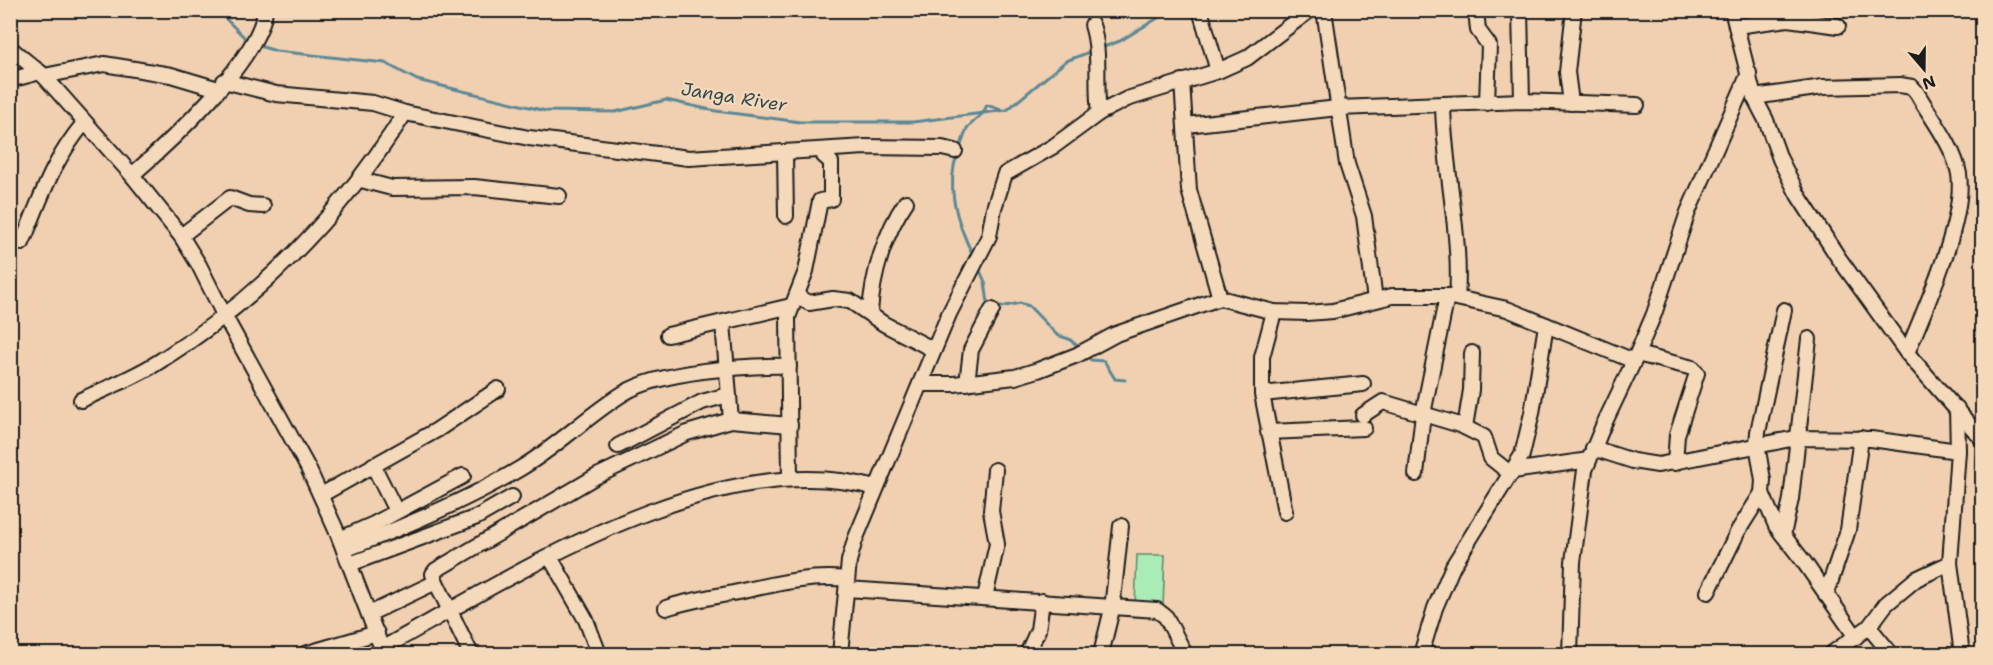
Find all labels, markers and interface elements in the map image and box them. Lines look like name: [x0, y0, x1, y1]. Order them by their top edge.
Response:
north arrow: [1894, 39, 1954, 99]
text: N: [1919, 71, 1939, 95]
water label: Janga River: [679, 77, 789, 117]

